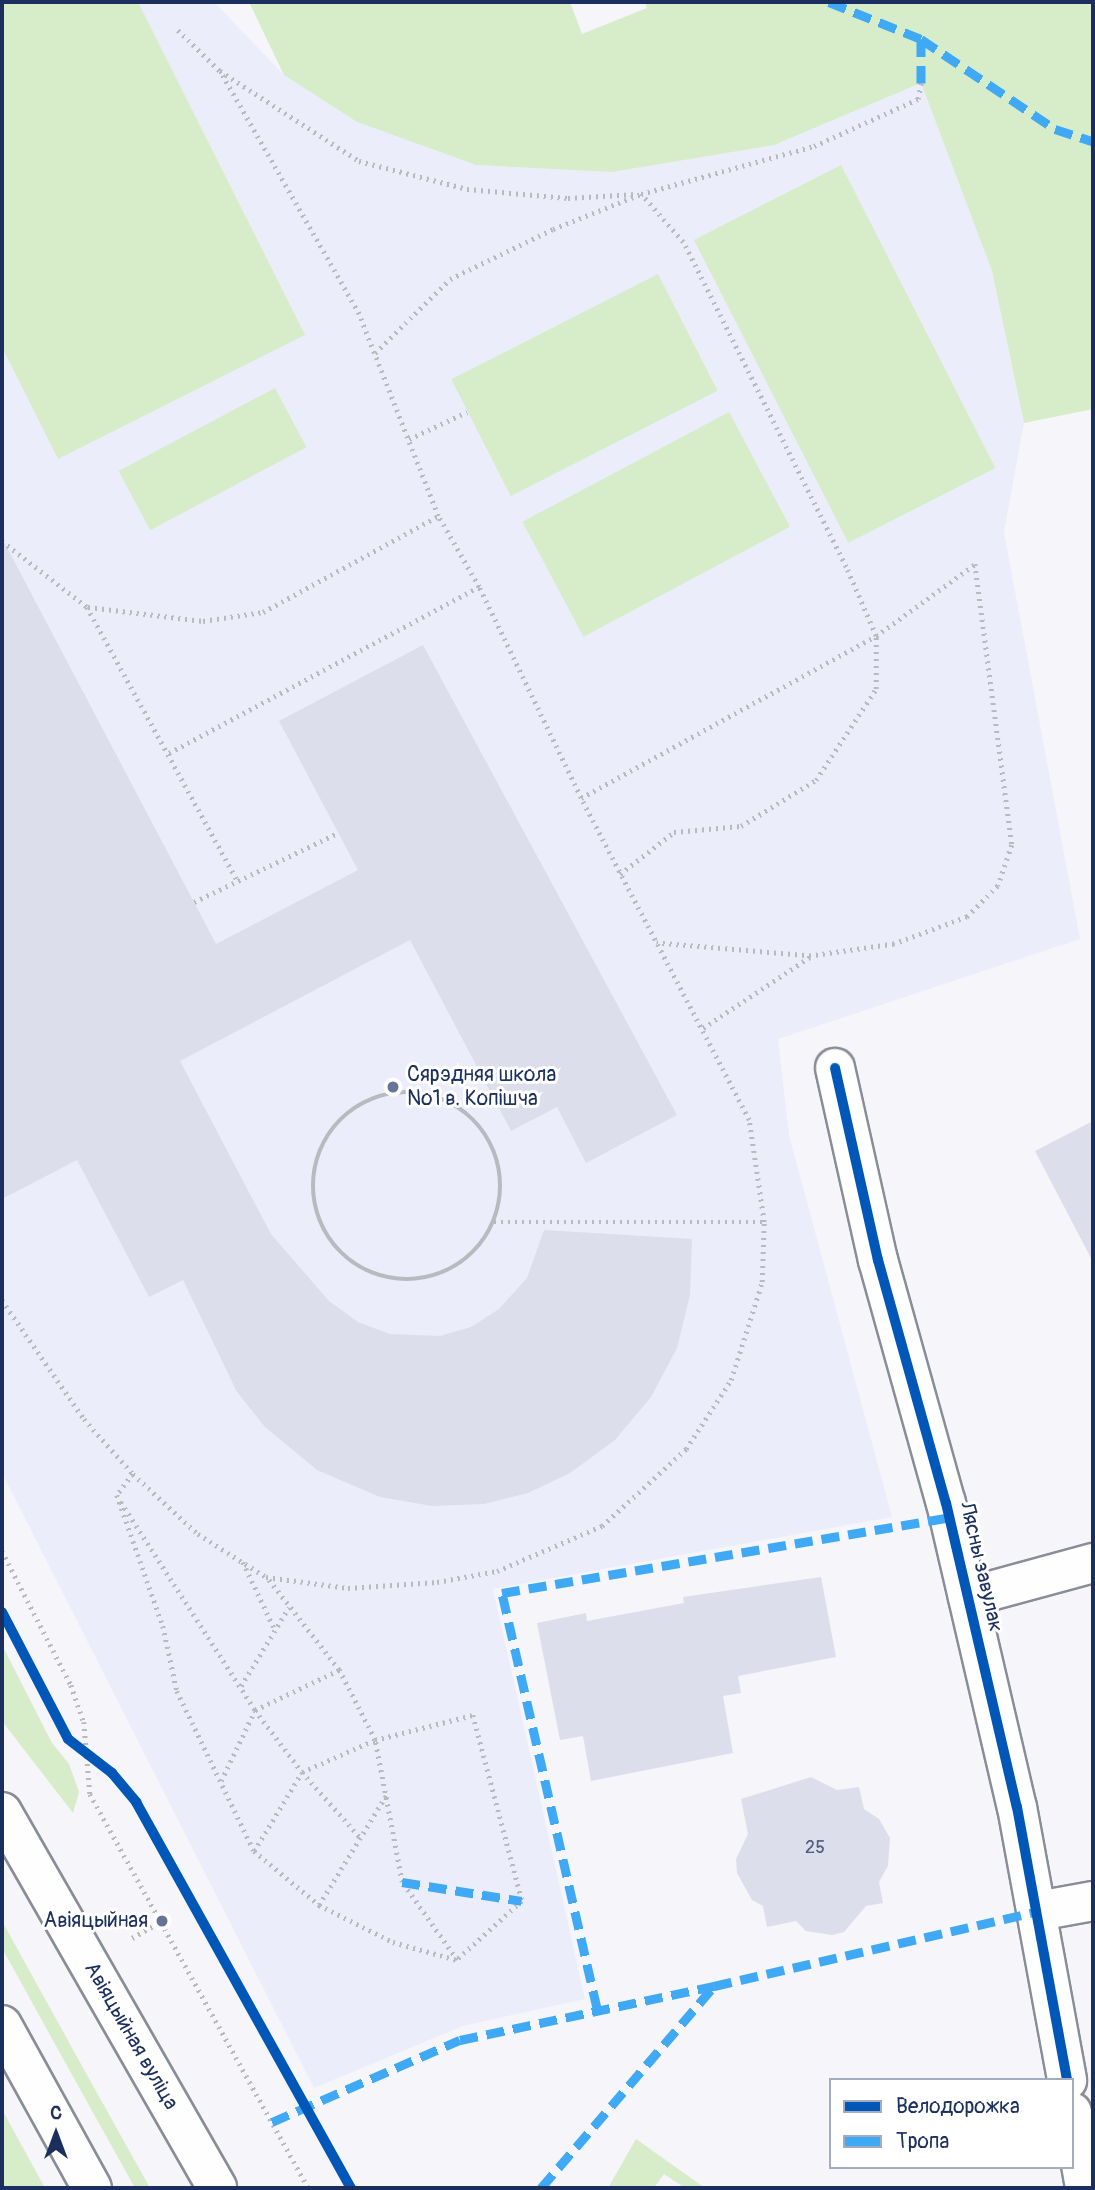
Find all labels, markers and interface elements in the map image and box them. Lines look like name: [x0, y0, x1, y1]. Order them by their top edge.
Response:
place label: Сярэдняя школа №1 в. Копішча: [407, 1062, 556, 1112]
marker: Сярэдняя школа №1 в. Копішча: [385, 1079, 401, 1095]
street label: Лясны завулак: [954, 1500, 1008, 1634]
house number: 25: [805, 1837, 825, 1859]
place label: Авіяцыйная: [44, 1908, 148, 1934]
marker: Авіяцыйная: [154, 1913, 170, 1929]
street label: Авіяцыйная вуліца: [79, 1958, 183, 2114]
legend: [829, 2078, 1074, 2169]
text: Велодорожка: [896, 2093, 1020, 2120]
north arrow: [21, 2099, 91, 2169]
text: С: [50, 2101, 62, 2125]
text: Тропа: [896, 2128, 949, 2155]

